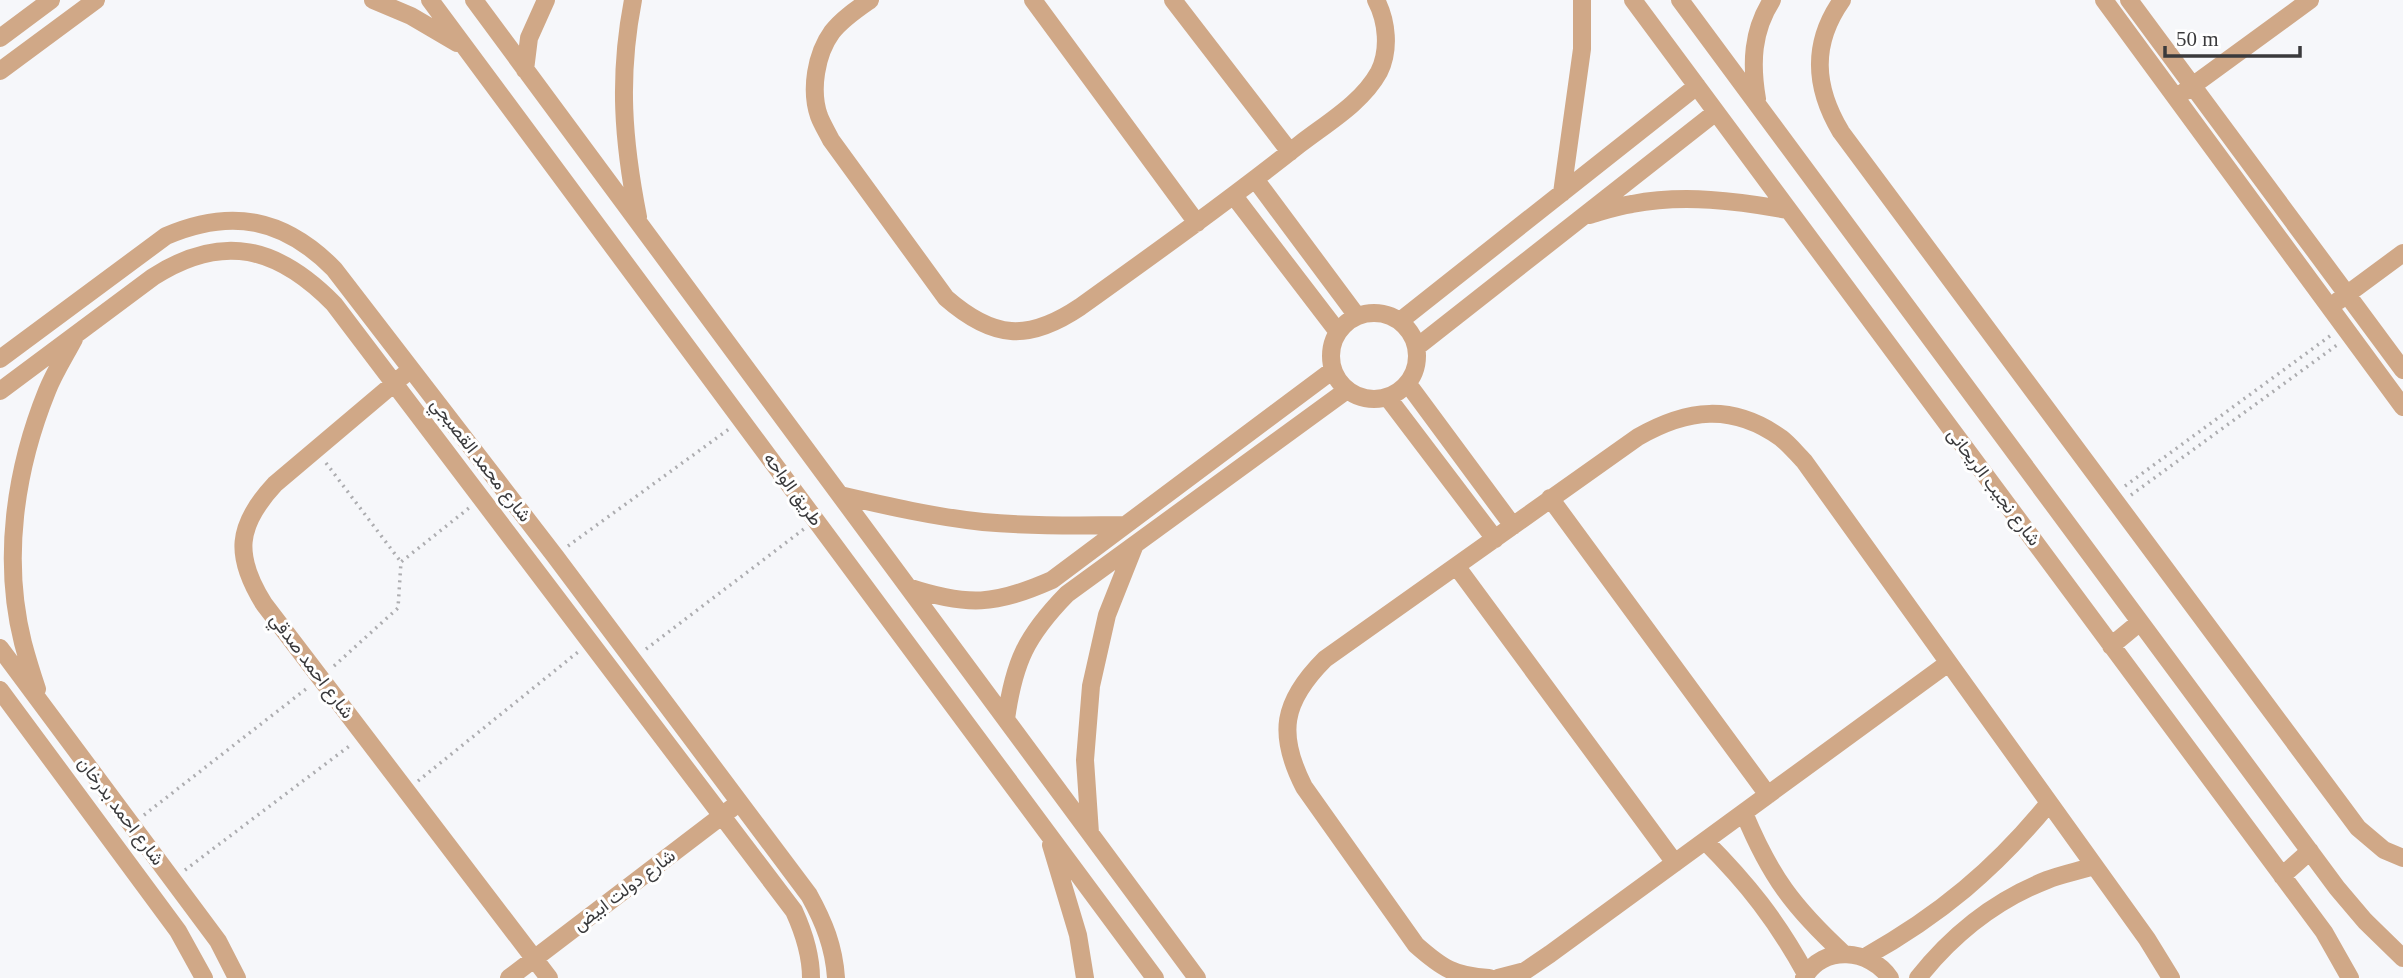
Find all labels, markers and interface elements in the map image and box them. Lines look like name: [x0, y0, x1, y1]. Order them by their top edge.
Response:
scale bar: [2165, 14, 2300, 58]
text: 50 m: [2176, 27, 2219, 51]
street label: شارع محمد القصبجي: [423, 394, 535, 529]
street label: شارع نجيب الريحانى: [1942, 424, 2045, 551]
street label: طريق الواحه: [759, 448, 826, 530]
street label: شارع احمد صدقي: [262, 610, 358, 725]
street label: شارع احمد بدرخان: [72, 753, 168, 870]
street label: شارع دولت ابيض: [569, 845, 680, 936]

